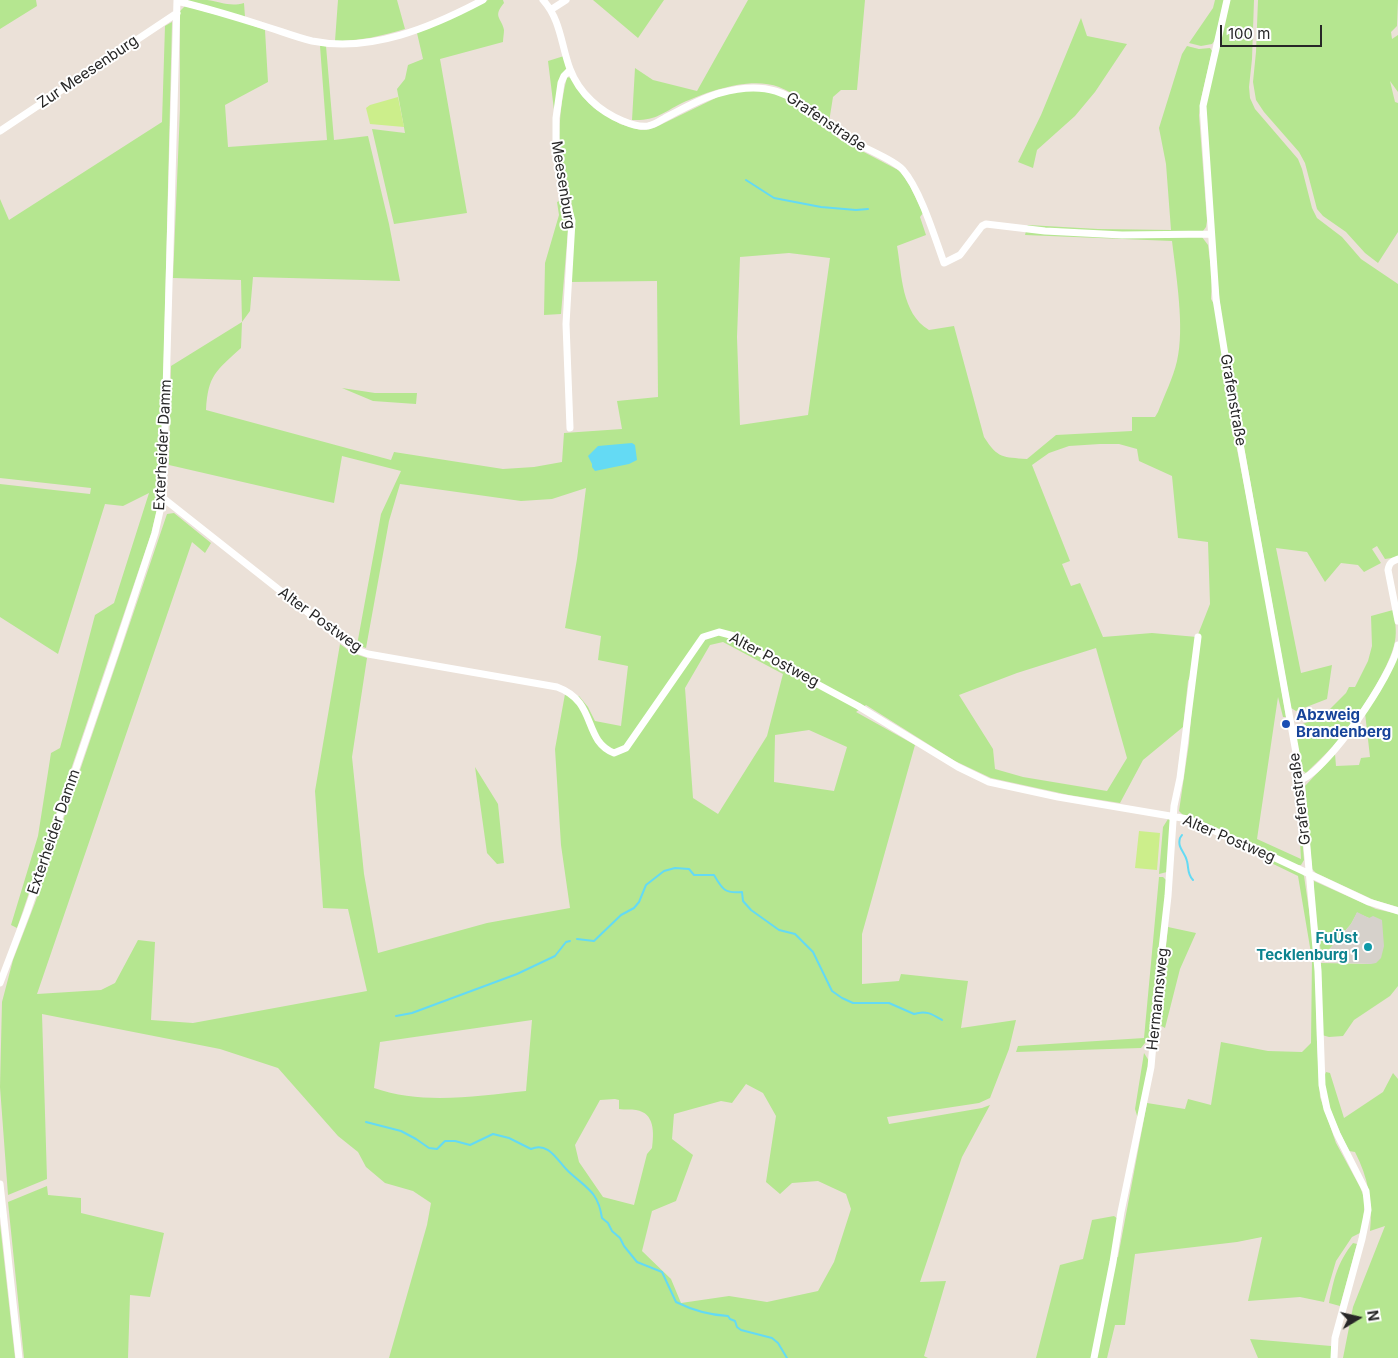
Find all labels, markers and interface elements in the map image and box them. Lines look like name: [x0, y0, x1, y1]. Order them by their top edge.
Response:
scale bar: [1223, 15, 1326, 47]
text: 100 m: [1228, 24, 1270, 43]
street label: Zur Meesenburg: [34, 32, 142, 112]
street label: Grafenstraße: [782, 89, 870, 155]
street label: Meesenburg: [547, 140, 579, 230]
street label: Grafenstraße: [1216, 353, 1250, 447]
street label: Exterheider Damm: [151, 379, 175, 511]
street label: Alter Postweg: [275, 584, 365, 656]
street label: Alter Postweg: [726, 629, 822, 691]
place label: Abzweig Brandenberg: [1296, 706, 1391, 741]
marker: Abzweig Brandenberg: [1280, 718, 1292, 730]
street label: Grafenstraße: [1285, 752, 1315, 846]
street label: Exterheider Damm: [24, 767, 84, 897]
street label: Alter Postweg: [1180, 811, 1278, 867]
place label: FuÜst Tecklenburg 1: [1256, 929, 1358, 964]
marker: FuÜst Tecklenburg 1: [1362, 941, 1374, 953]
street label: Hermannsweg: [1144, 947, 1172, 1051]
north arrow: [1333, 1293, 1383, 1343]
text: N: [1364, 1309, 1383, 1322]

